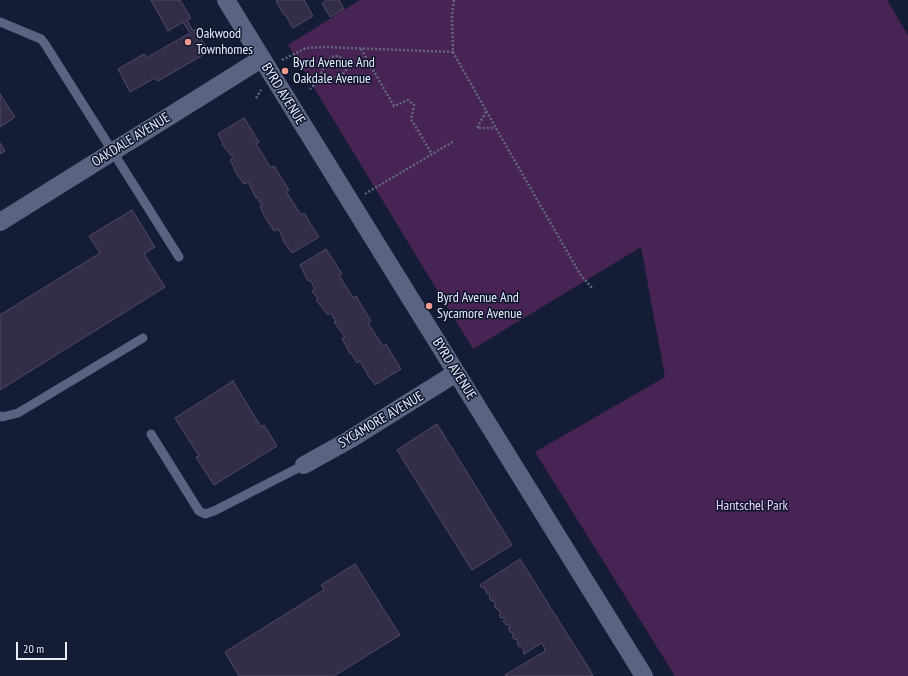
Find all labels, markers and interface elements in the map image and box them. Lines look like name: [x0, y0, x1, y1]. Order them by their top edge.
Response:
place label: Oakwood Townhomes: [196, 26, 253, 58]
marker: Oakwood Townhomes: [183, 37, 193, 47]
place label: Byrd Avenue And Oakdale Avenue: [293, 55, 375, 88]
street label: BYRD AVENUE: [257, 60, 309, 128]
marker: Byrd Avenue And Oakdale Avenue: [280, 66, 290, 76]
street label: OAKDALE AVENUE: [89, 109, 173, 171]
place label: Byrd Avenue And Sycamore Avenue: [437, 290, 522, 322]
marker: Byrd Avenue And Sycamore Avenue: [424, 301, 434, 311]
street label: BYRD AVENUE: [428, 335, 480, 403]
street label: SYCAMORE AVENUE: [335, 388, 427, 452]
park label: Hantschel Park: [716, 498, 788, 514]
scale bar: [18, 634, 69, 660]
text: 20 m: [23, 641, 44, 656]

